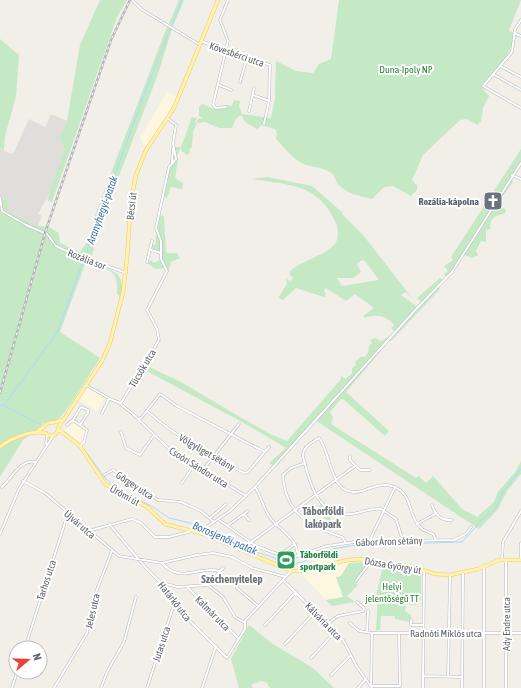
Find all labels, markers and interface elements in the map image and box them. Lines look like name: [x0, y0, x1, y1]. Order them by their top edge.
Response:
street label: Kövesbérci utca: [208, 40, 266, 69]
park label: Duna-Ipoly NP: [379, 64, 433, 75]
water label: Aranyhegyi-patak: [84, 174, 120, 247]
church icon: Rozália-kápolna: [482, 190, 504, 212]
street label: Bécsi út: [125, 192, 138, 220]
place label: Rozália-kápolna: [418, 196, 479, 207]
street label: Rozália sor: [66, 247, 108, 272]
street label: Tücsök utca: [127, 347, 158, 389]
street label: Völgyliget sétány: [177, 432, 237, 473]
street label: Csoóri Sándor utca: [167, 445, 231, 490]
street label: Görgey utca: [114, 469, 156, 502]
street label: Ürömi út: [108, 483, 142, 508]
district label: Táborföldi lakópark: [302, 505, 344, 530]
street label: Újvár utca: [62, 508, 98, 541]
water label: Borosjenői-patak: [191, 519, 259, 557]
street label: Gábor Áron sétány: [355, 535, 423, 548]
sports icon: Táborföldi sportpark: [275, 549, 297, 571]
place label: Táborföldi sportpark: [300, 549, 338, 572]
street label: Dózsa György út: [364, 555, 422, 576]
street label: Tarhos utca: [35, 558, 58, 602]
district label: Széchenyitelep: [201, 573, 263, 585]
street label: Határkő utca: [156, 579, 194, 624]
park label: Helyi jelentőségű TT: [364, 581, 419, 604]
street label: Jeles utca: [83, 592, 102, 630]
street label: Kalmár utca: [193, 594, 232, 633]
street label: Ady Endre utca: [501, 597, 512, 651]
street label: Kálvária utca: [303, 600, 344, 643]
street label: Jutas utca: [151, 625, 172, 663]
street label: Radnóti Miklós utca: [410, 628, 482, 639]
north arrow: [8, 640, 48, 680]
text: N: [31, 652, 44, 662]

